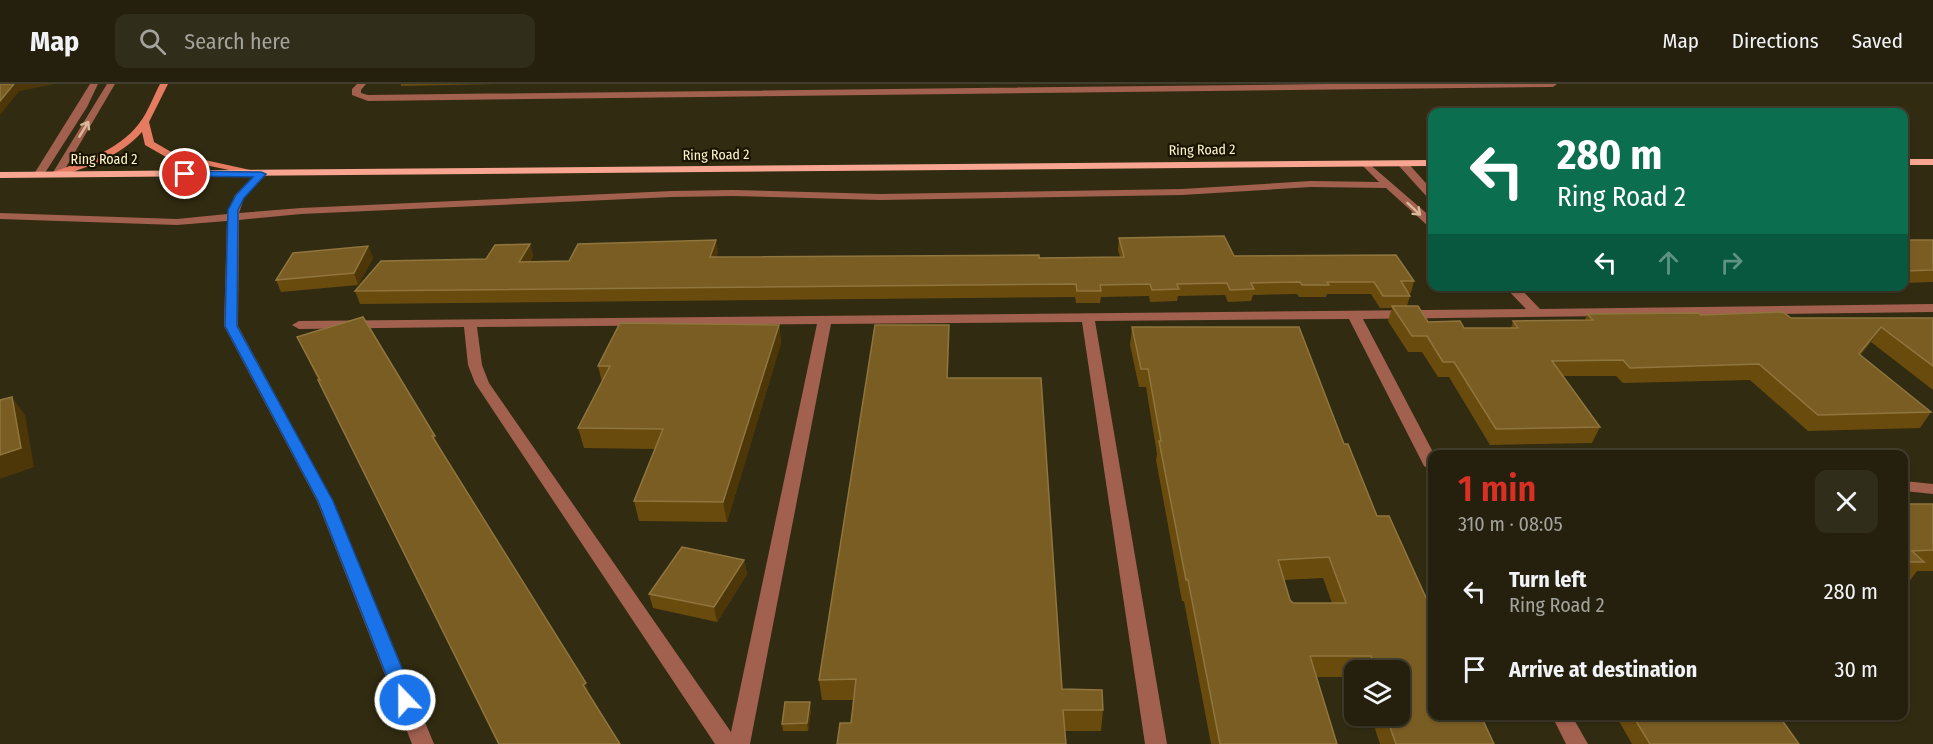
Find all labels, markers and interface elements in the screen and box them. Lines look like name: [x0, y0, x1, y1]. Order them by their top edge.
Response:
search box: [115, 14, 535, 68]
text: Map: [30, 25, 79, 58]
icon: search: [136, 25, 169, 58]
text: Search here: [184, 28, 290, 55]
text: Map: [1662, 28, 1699, 54]
text: Directions: [1732, 28, 1819, 54]
text: Saved: [1852, 28, 1903, 54]
one-way arrow: [78, 121, 90, 138]
text: 280 m: [1557, 130, 1662, 180]
icon: left: [1458, 132, 1536, 210]
street label: Ring Road 2: [1168, 141, 1236, 159]
street label: Ring Road 2: [682, 146, 750, 164]
pin: [159, 148, 210, 199]
street label: Ring Road 2: [71, 151, 137, 168]
icon: arrive: [168, 157, 201, 190]
text: Ring Road 2: [1557, 181, 1686, 213]
one-way arrow: [1406, 202, 1421, 216]
icon: left: [1589, 246, 1622, 279]
icon: ahead: [1652, 246, 1685, 279]
icon: right: [1715, 246, 1748, 279]
text: 1 min: [1458, 467, 1536, 511]
button: close: [1815, 470, 1878, 533]
text: 310 m · 08:05: [1458, 512, 1563, 536]
text: Turn left: [1509, 566, 1587, 593]
icon: left: [1458, 575, 1491, 608]
text: 280 m: [1824, 578, 1878, 605]
text: Ring Road 2: [1509, 593, 1605, 617]
icon: arrive: [1458, 653, 1491, 686]
text: Arrive at destination: [1509, 656, 1697, 683]
text: 30 m: [1835, 656, 1878, 683]
map controls: [1344, 660, 1410, 726]
button: layers: [1344, 660, 1410, 726]
position arrow: [373, 668, 437, 732]

